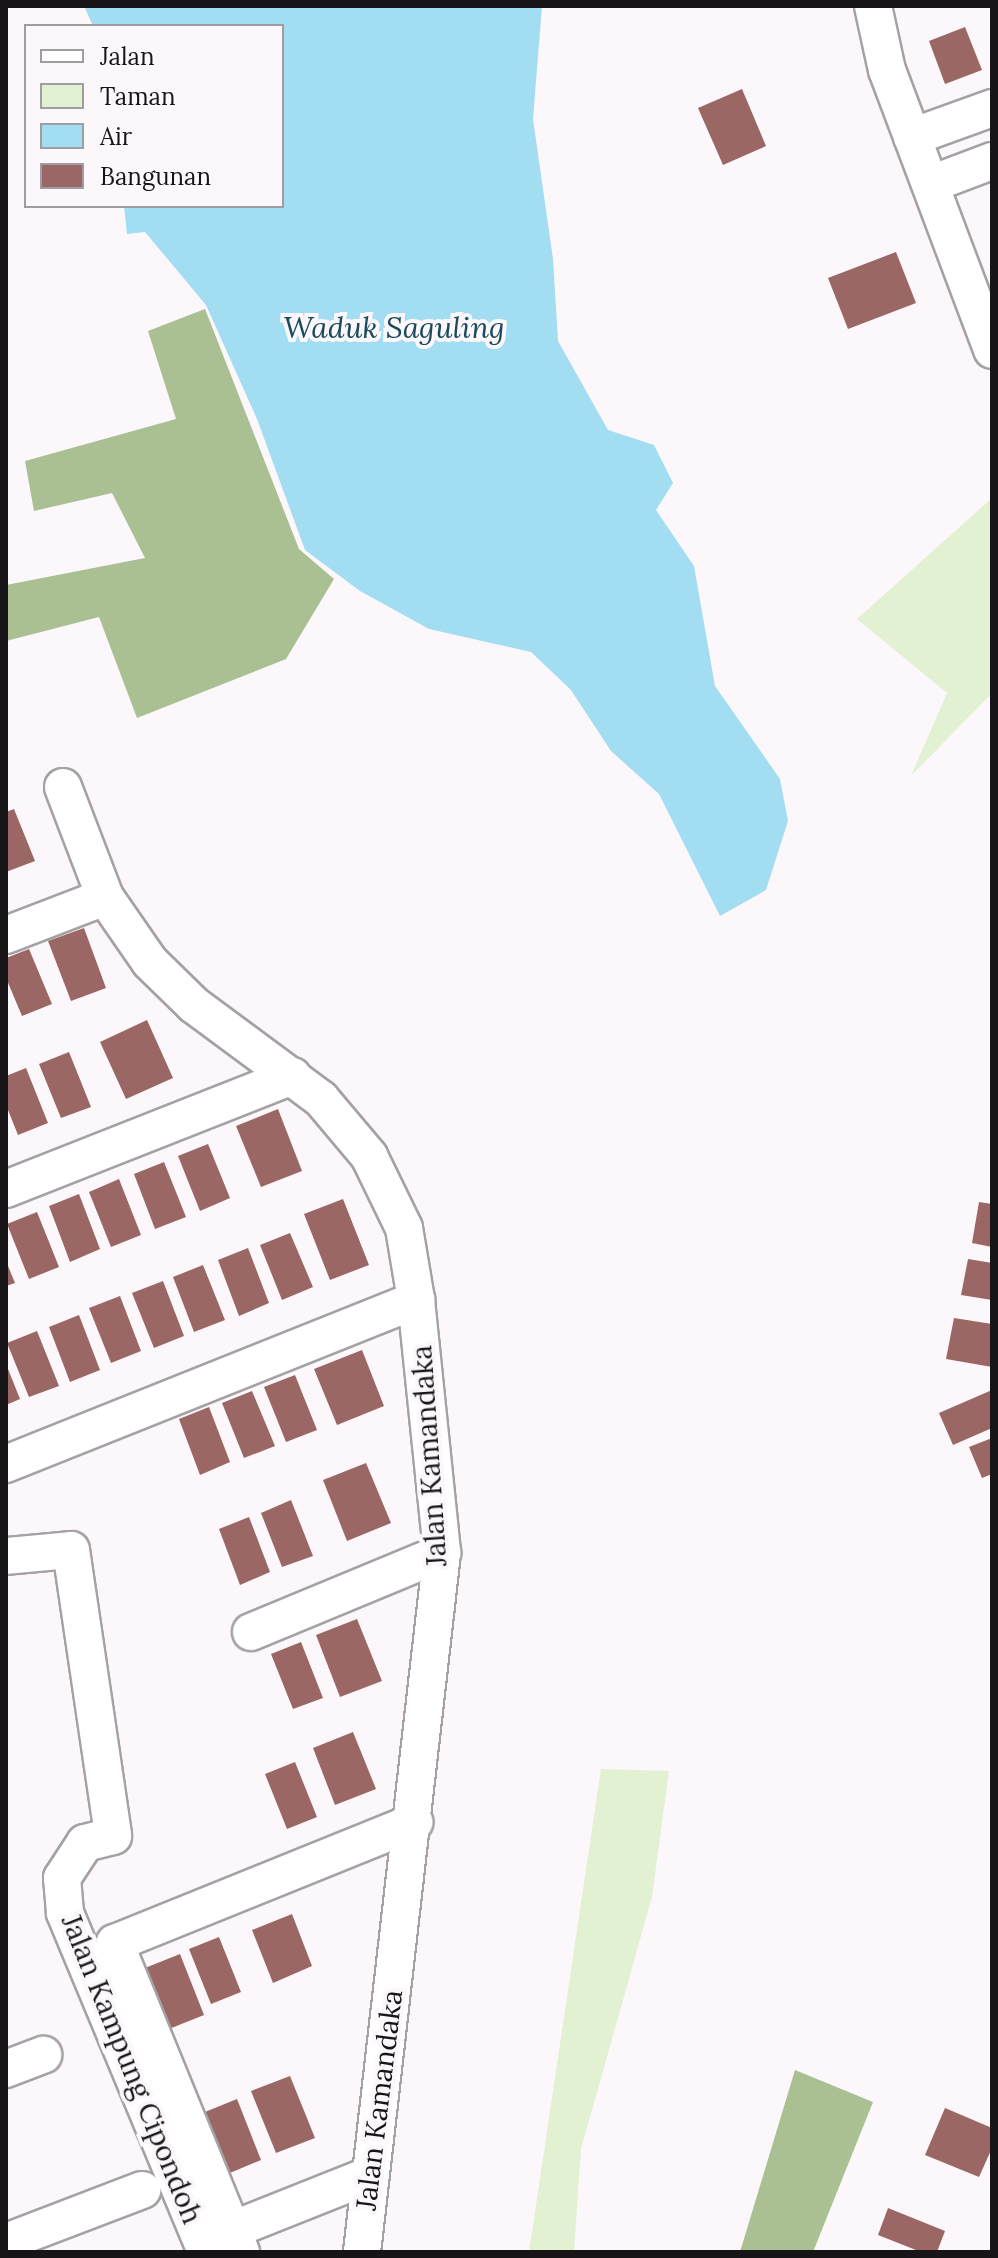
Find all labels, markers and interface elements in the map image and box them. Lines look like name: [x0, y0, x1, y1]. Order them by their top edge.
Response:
legend: [24, 24, 284, 208]
text: Jalan: [100, 41, 154, 72]
text: Taman: [100, 81, 176, 112]
text: Air: [100, 121, 132, 152]
text: Bangunan: [100, 161, 211, 192]
water label: Waduk Saguling: [283, 309, 505, 345]
street label: Jalan Kamandaka: [405, 1344, 453, 1568]
street label: Jalan Kampung Cipondoh: [55, 1910, 209, 2228]
street label: Jalan Kamandaka: [349, 1988, 409, 2212]

